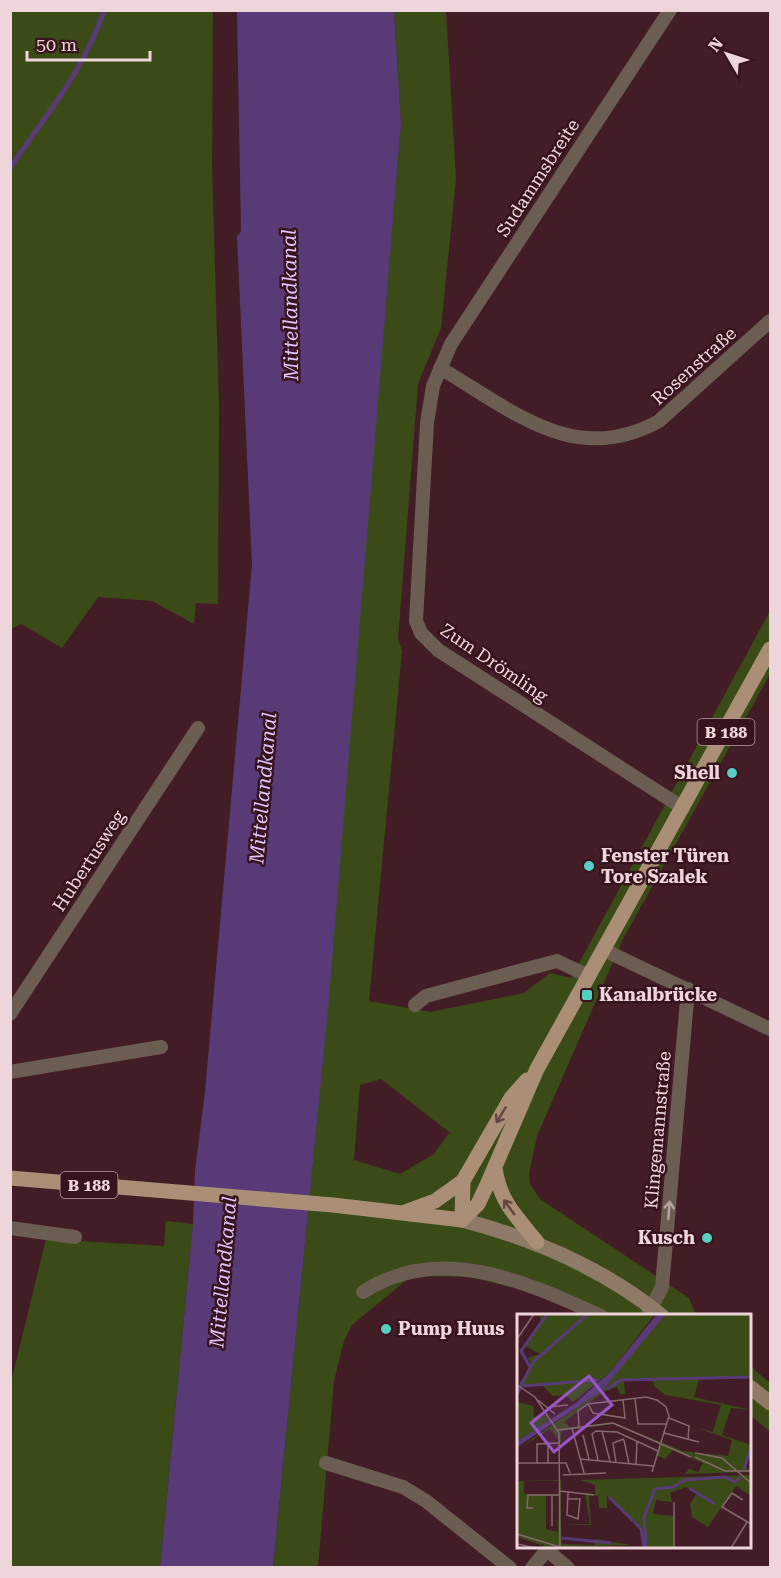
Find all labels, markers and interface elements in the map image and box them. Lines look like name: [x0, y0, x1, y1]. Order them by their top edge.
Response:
scale bar: [27, 24, 150, 62]
north arrow: [697, 24, 757, 84]
text: 50 m: [36, 34, 77, 55]
text: N: [704, 34, 727, 56]
street label: Sudammsbreite: [492, 115, 583, 240]
water label: Mittellandkanal: [277, 229, 303, 382]
street label: Rosenstraße: [647, 322, 740, 409]
street label: Zum Drömling: [437, 619, 553, 707]
water label: Mittellandkanal: [244, 711, 282, 866]
road number: B 188: [698, 719, 754, 745]
place label: Shell: [674, 762, 720, 783]
marker: Shell: [725, 766, 739, 780]
street label: Hubertusweg: [48, 806, 129, 915]
place label: Fenster Türen Tore Szalek: [601, 845, 729, 887]
marker: Fenster Türen Tore Szalek: [582, 859, 596, 873]
place label: Kanalbrücke: [599, 984, 717, 1005]
marker: Kanalbrücke: [580, 988, 594, 1002]
street label: Klingemannstraße: [640, 1050, 675, 1210]
one-way arrow: [495, 1106, 507, 1123]
road number: B 188: [60, 1172, 118, 1198]
water label: Mittellandkanal: [204, 1195, 242, 1350]
one-way arrow: [503, 1199, 515, 1215]
one-way arrow: [664, 1200, 675, 1220]
place label: Kusch: [638, 1227, 695, 1248]
marker: Kusch: [700, 1231, 714, 1245]
inset map: [517, 1314, 751, 1548]
place label: Pump Huus: [398, 1318, 505, 1339]
marker: Pump Huus: [379, 1322, 393, 1336]

